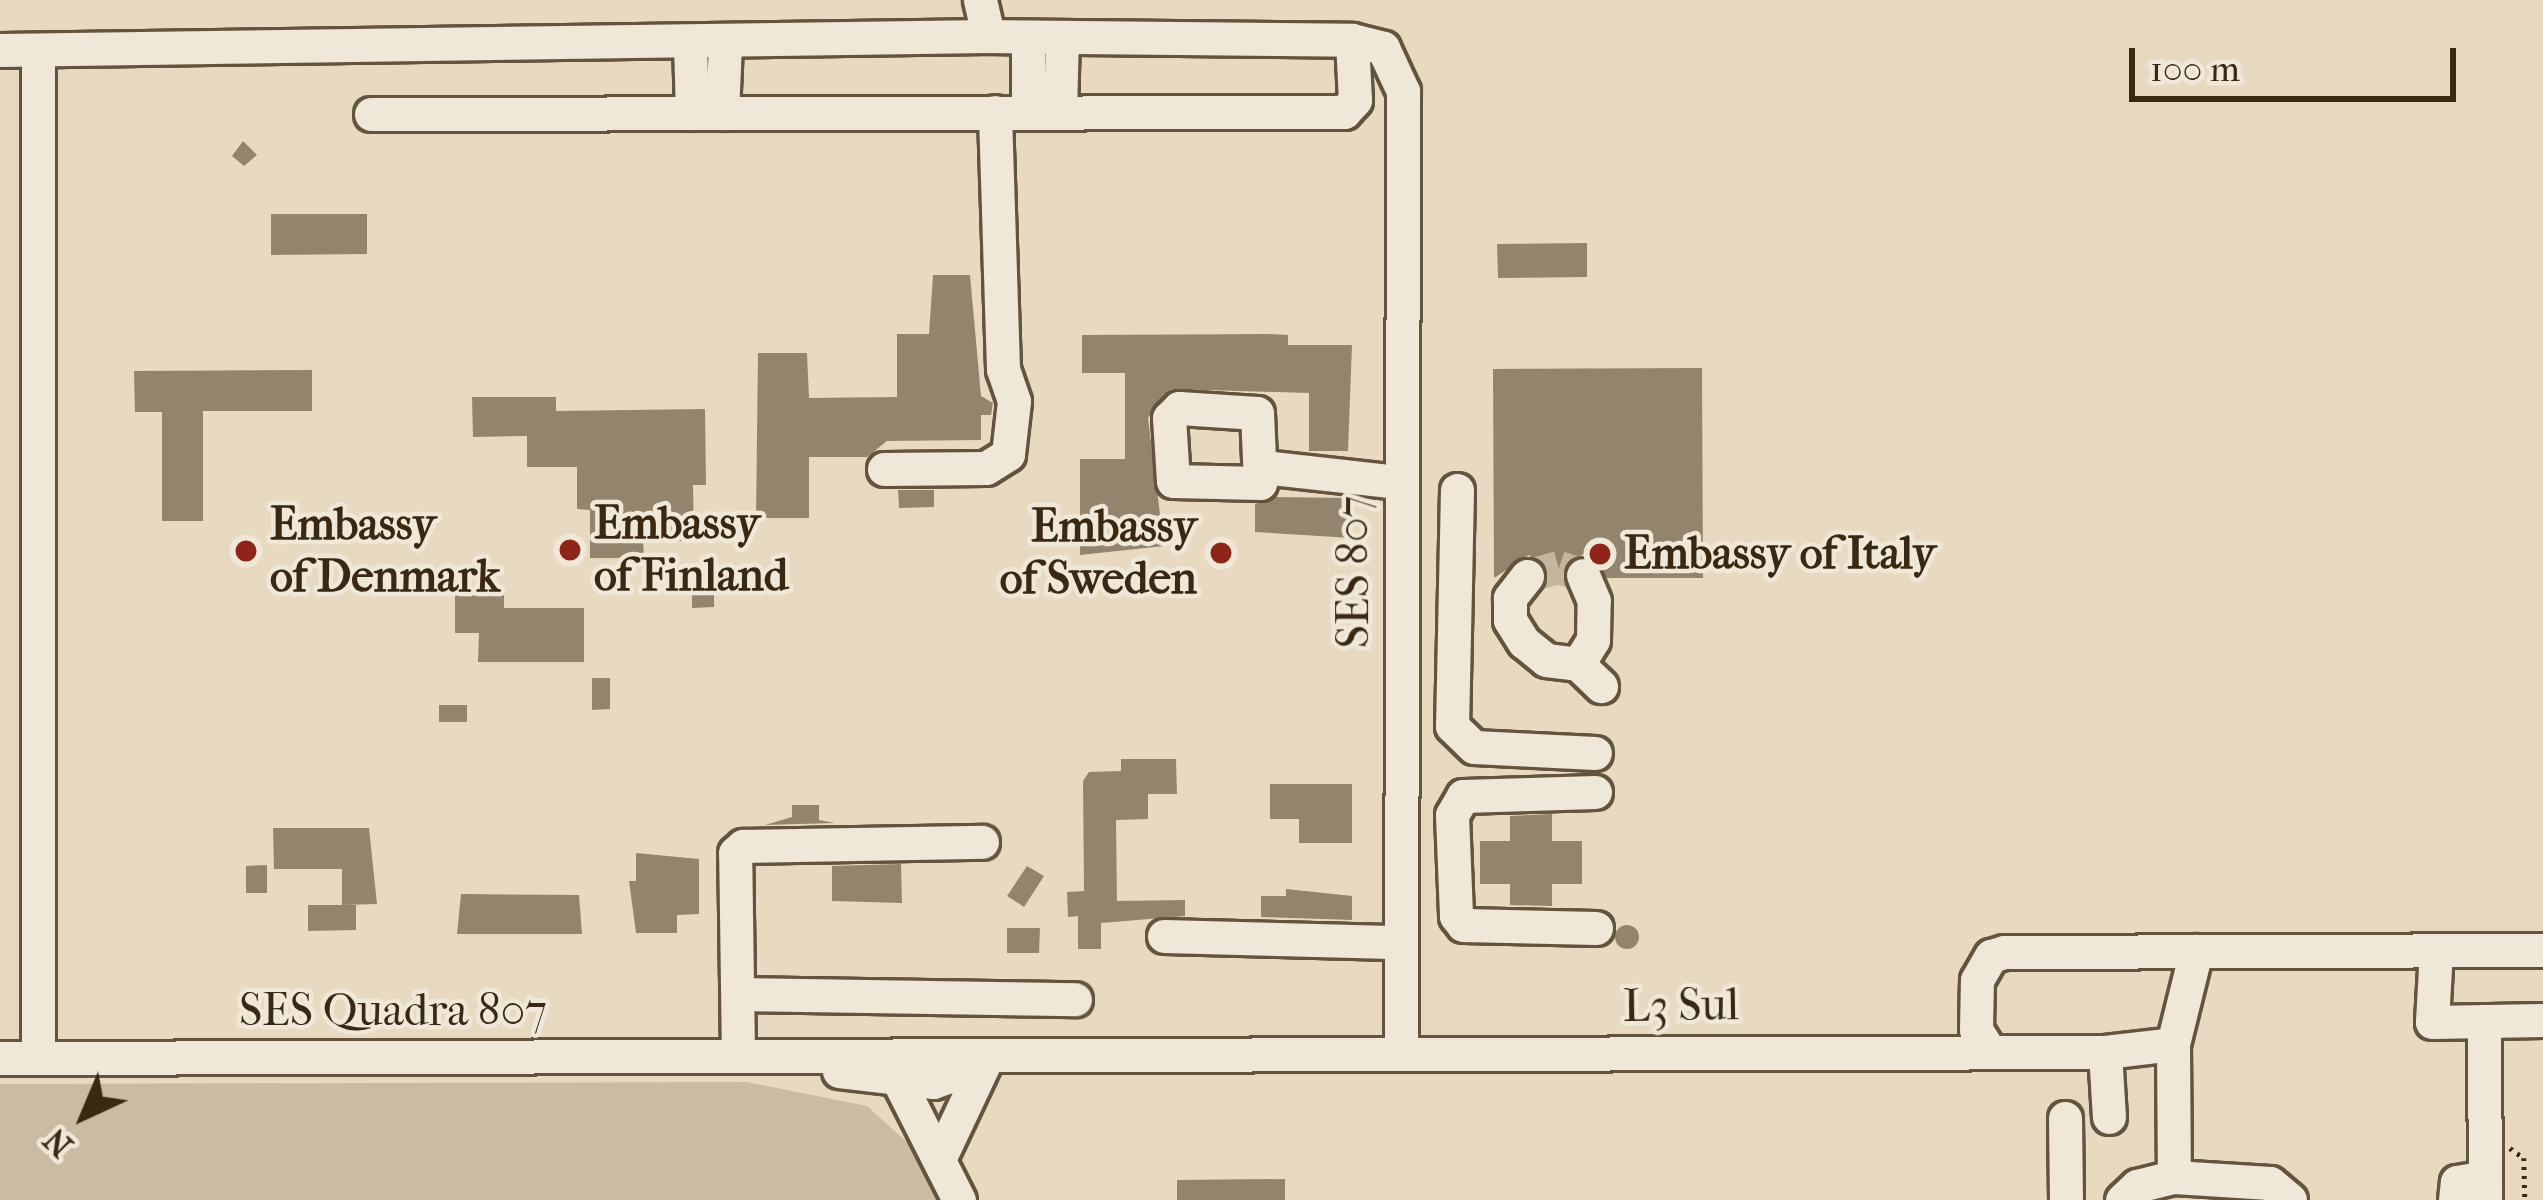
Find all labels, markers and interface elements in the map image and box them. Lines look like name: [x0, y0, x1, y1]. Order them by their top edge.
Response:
scale bar: [2135, 24, 2462, 98]
text: 100 m: [2150, 48, 2240, 90]
street label: SES 807: [1327, 496, 1381, 648]
place label: Embassy of Finland: [594, 497, 788, 603]
place label: Embassy of Denmark: [270, 498, 500, 604]
place label: Embassy of Sweden: [1000, 500, 1197, 606]
place label: Embassy of Italy: [1624, 527, 1936, 581]
marker: Embassy of Finland: [557, 537, 583, 563]
marker: Embassy of Denmark: [233, 538, 259, 564]
marker: Embassy of Sweden: [1208, 540, 1234, 566]
marker: Embassy of Italy: [1587, 541, 1613, 567]
street label: L3 Sul: [1622, 978, 1740, 1034]
street label: SES Quadra 807: [239, 984, 547, 1038]
north arrow: [24, 1056, 144, 1176]
text: N: [36, 1120, 81, 1165]

